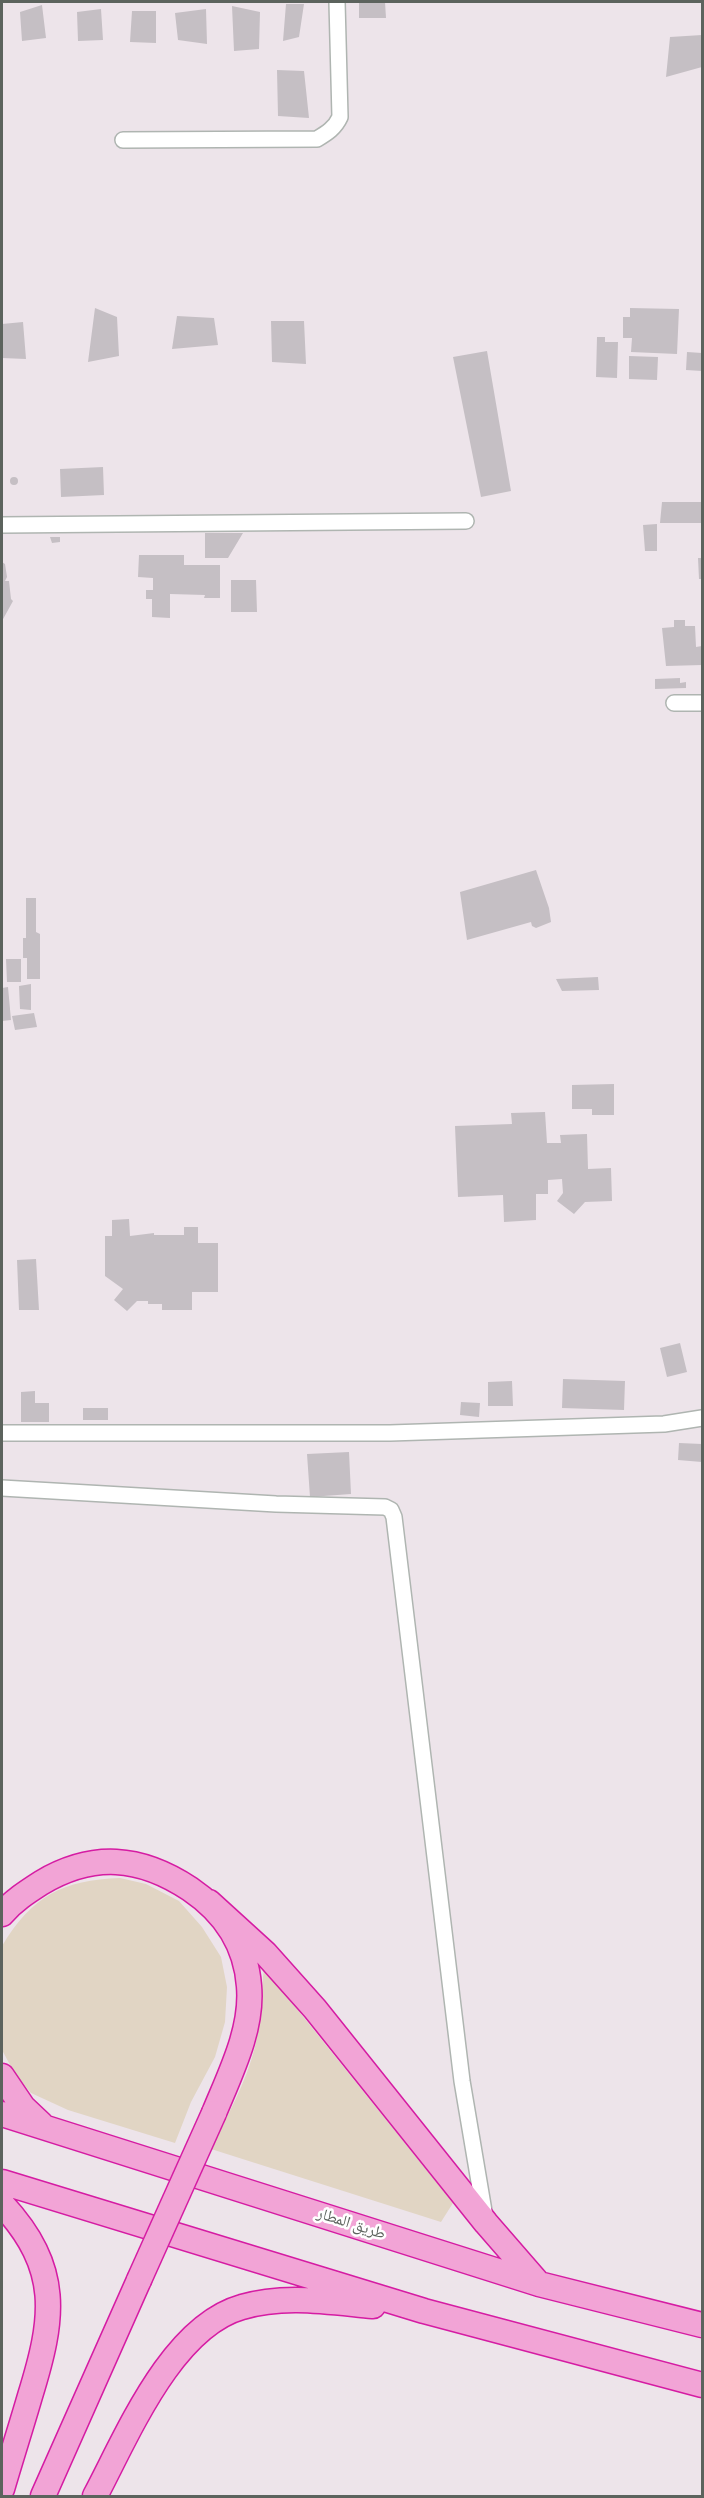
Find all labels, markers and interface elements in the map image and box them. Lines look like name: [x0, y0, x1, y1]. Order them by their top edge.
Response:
street label: طريق المطار: [314, 2204, 388, 2244]

